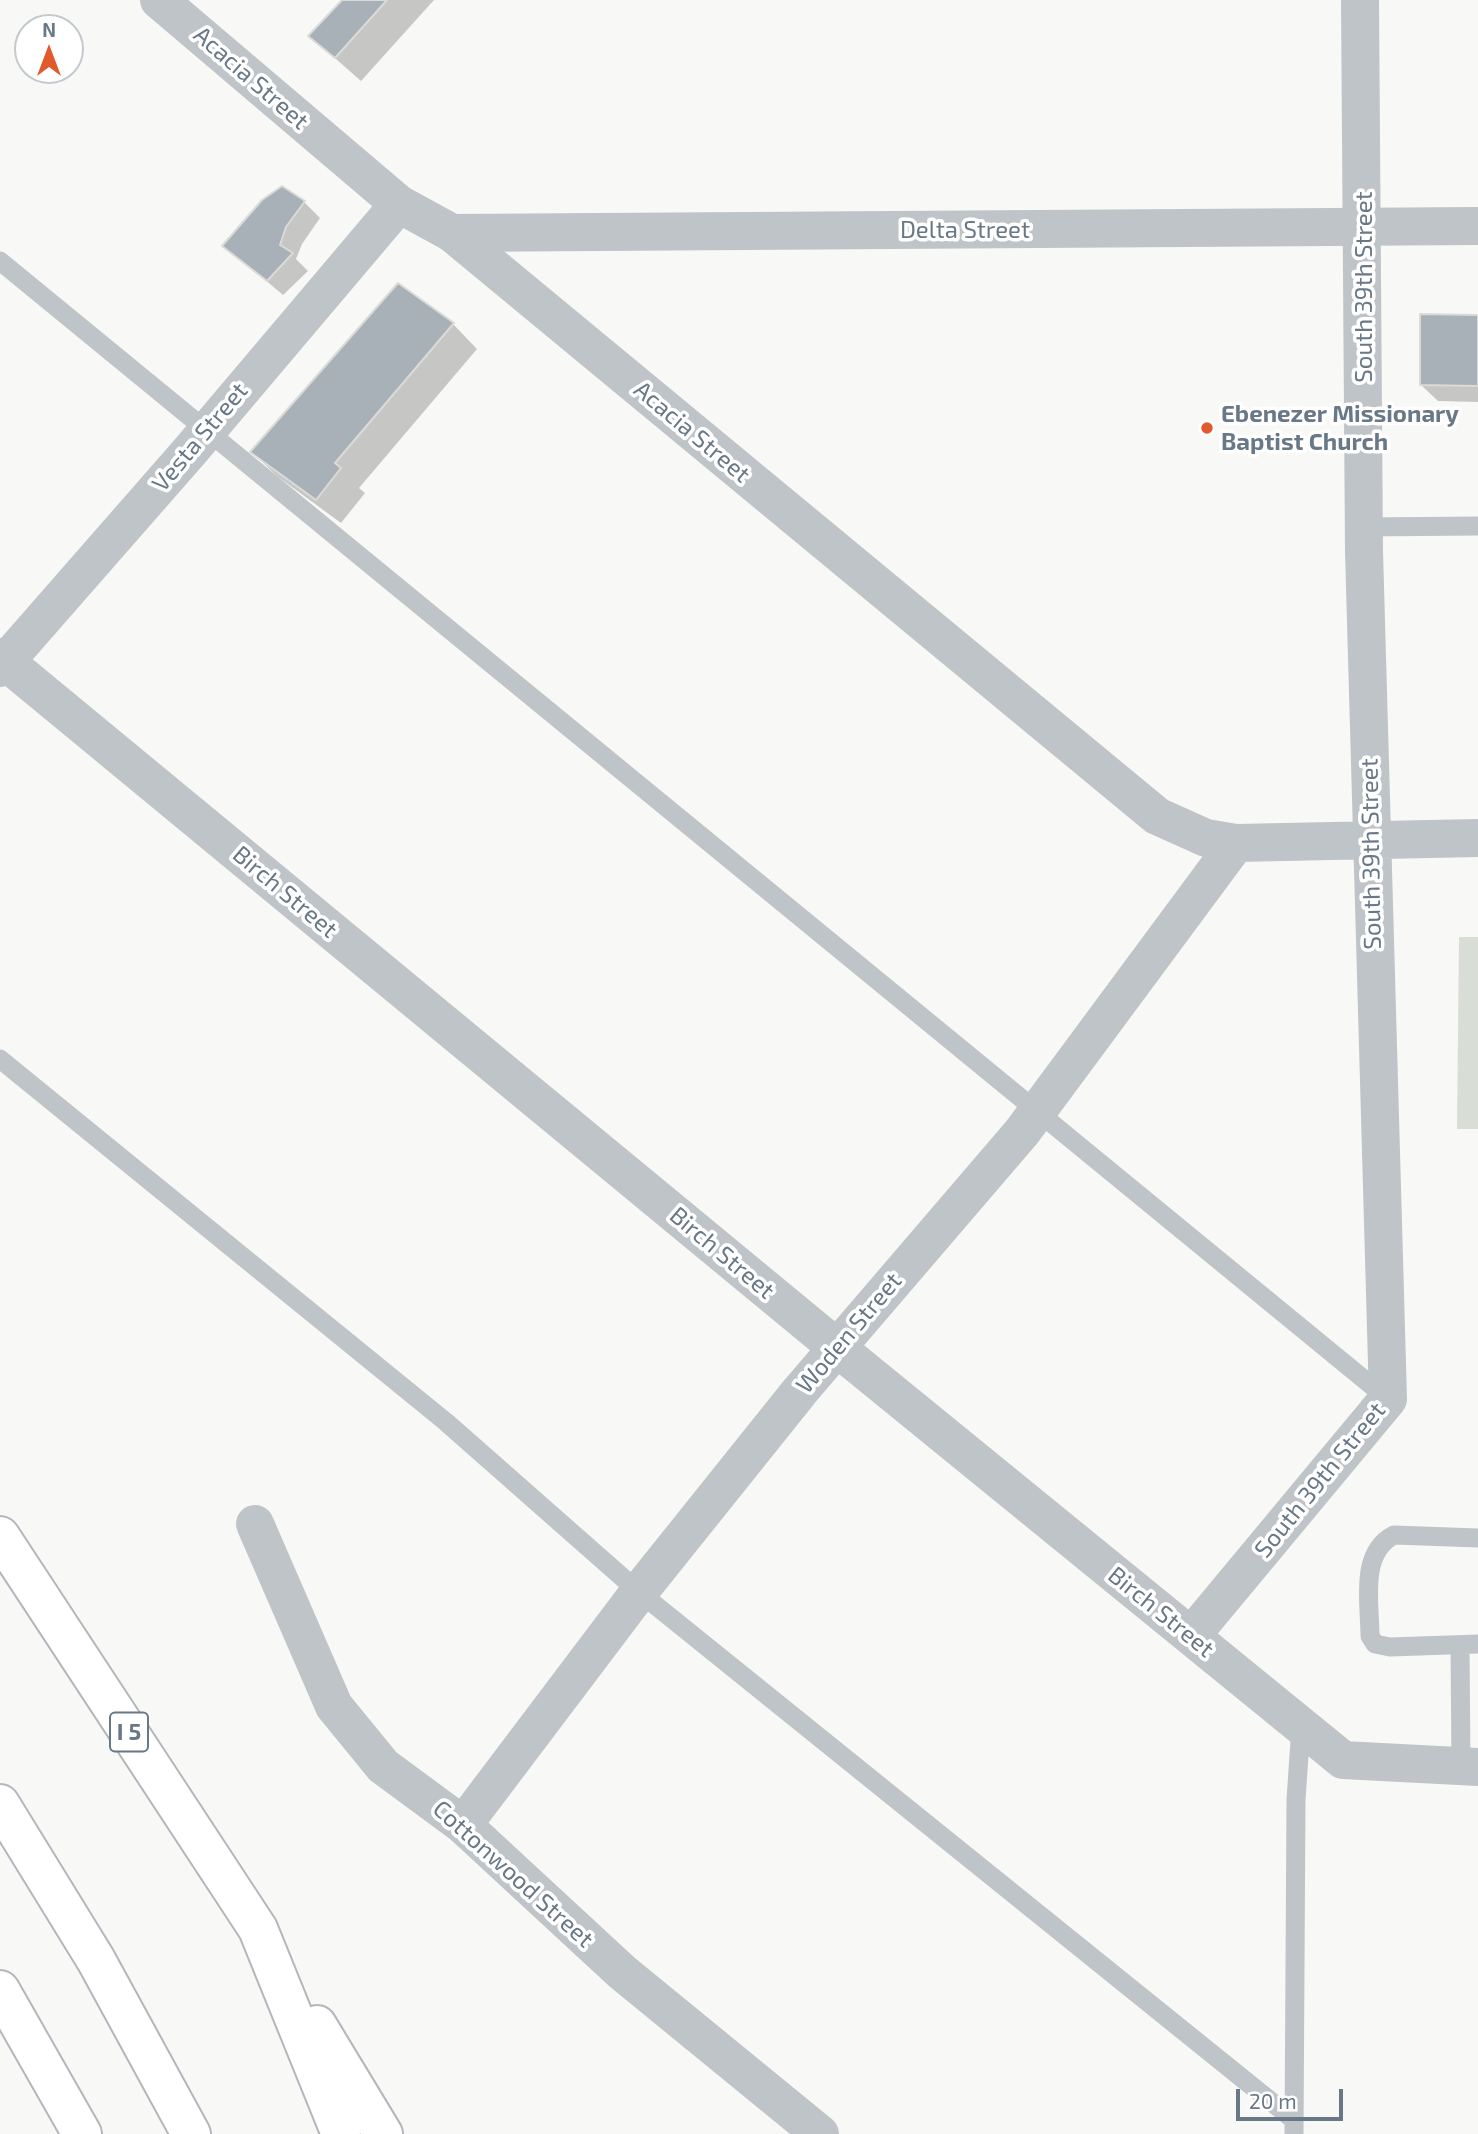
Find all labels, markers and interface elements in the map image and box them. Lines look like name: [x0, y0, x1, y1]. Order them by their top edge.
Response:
north arrow: [14, 14, 84, 84]
text: N: [42, 18, 56, 41]
street label: Acacia Street: [188, 20, 314, 136]
street label: South 39th Street: [1350, 191, 1378, 383]
street label: Delta Street: [900, 216, 1030, 244]
street label: Acacia Street: [628, 375, 756, 489]
street label: Vesta Street: [146, 377, 254, 497]
place label: Ebenezer Missionary Baptist Church: [1221, 400, 1459, 456]
marker: Ebenezer Missionary Baptist Church: [1199, 420, 1215, 436]
street label: South 39th Street: [1355, 758, 1387, 950]
street label: Birch Street: [227, 840, 343, 944]
street label: Birch Street: [664, 1201, 780, 1305]
street label: Woden Street: [790, 1267, 908, 1399]
street label: South 39th Street: [1249, 1397, 1391, 1563]
street label: Birch Street: [1102, 1561, 1220, 1663]
road number: I 5: [110, 1712, 148, 1751]
street label: Cottonwood Street: [427, 1794, 599, 1954]
scale bar: [1240, 2074, 1347, 2118]
text: 20 m: [1249, 2088, 1297, 2113]

